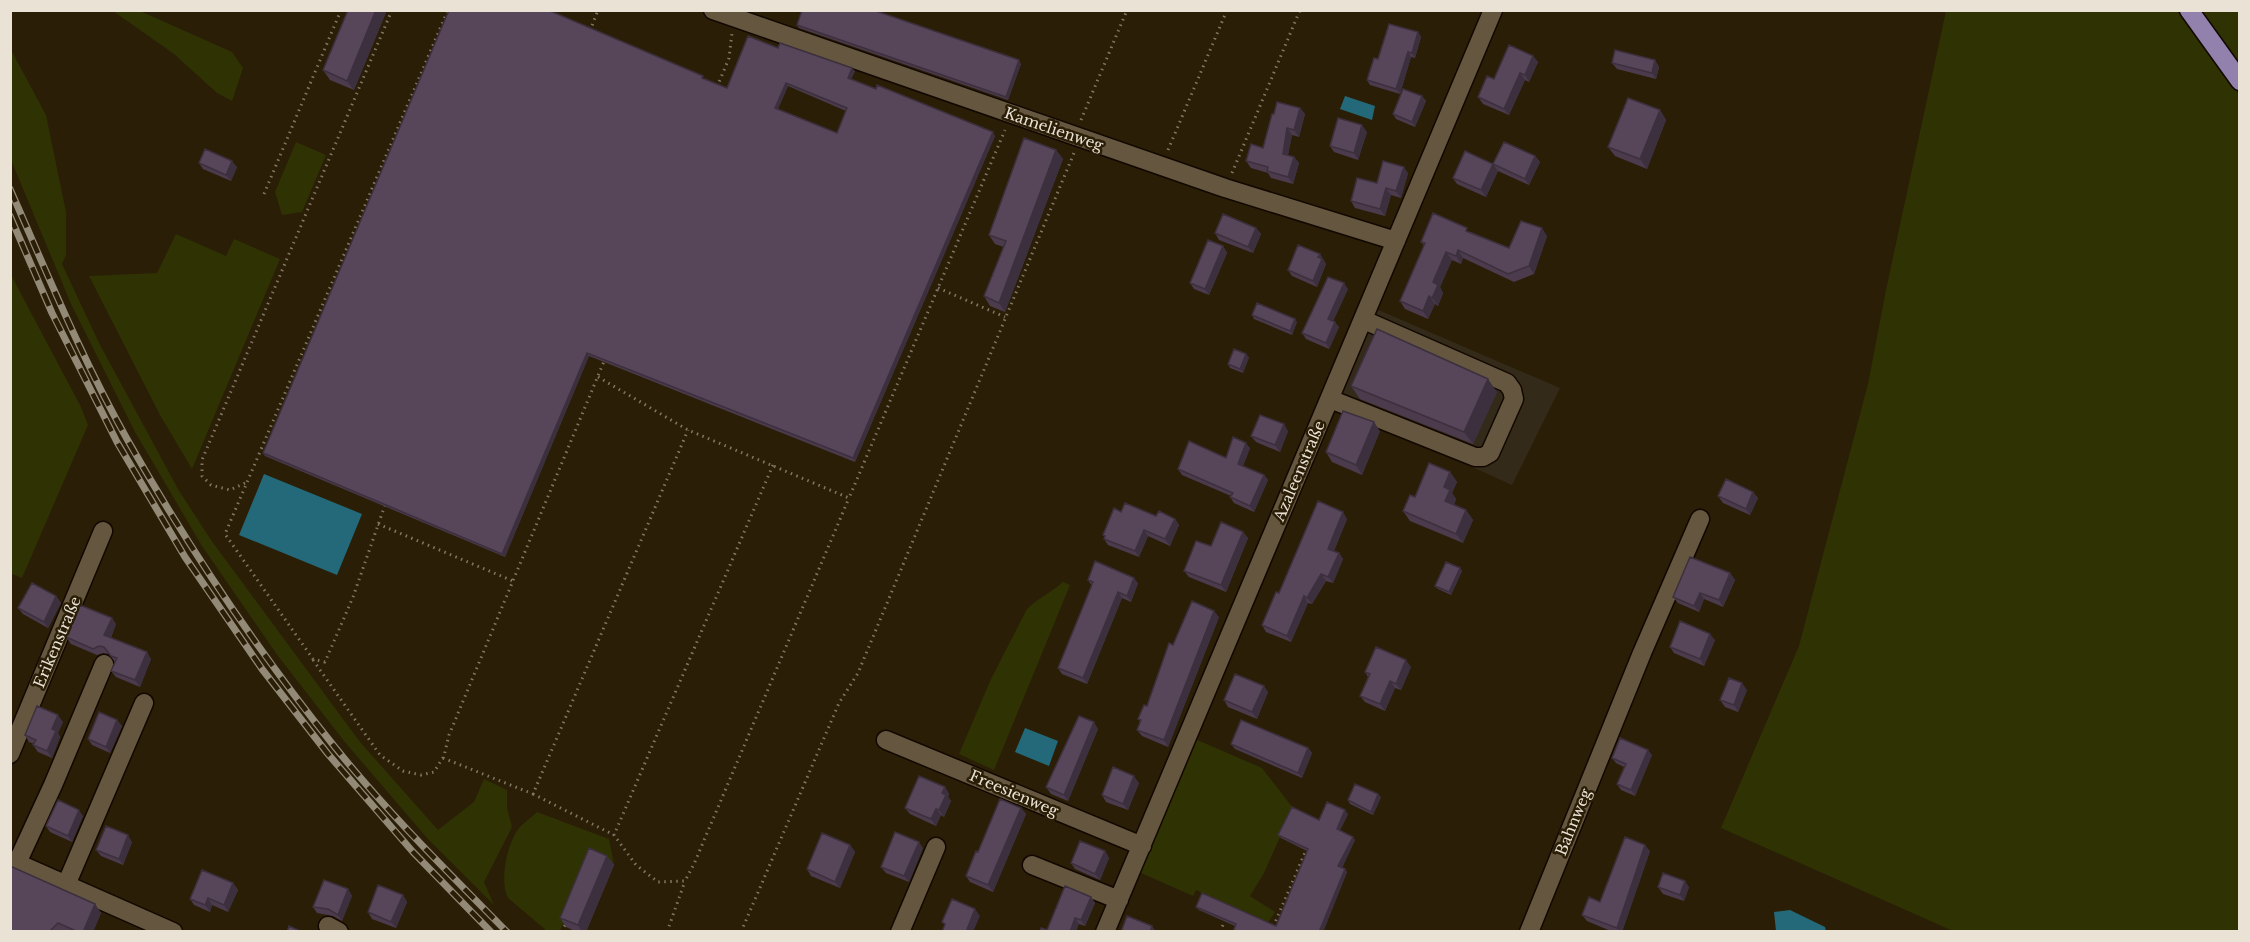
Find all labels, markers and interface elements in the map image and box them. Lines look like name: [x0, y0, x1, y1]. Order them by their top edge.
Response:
street label: Kamelienweg: [1002, 103, 1107, 155]
street label: Azaleenstraße: [1269, 418, 1329, 525]
street label: Erikenstraße: [29, 593, 85, 691]
street label: Freesienweg: [967, 766, 1062, 821]
street label: Bahnweg: [1551, 785, 1595, 858]

